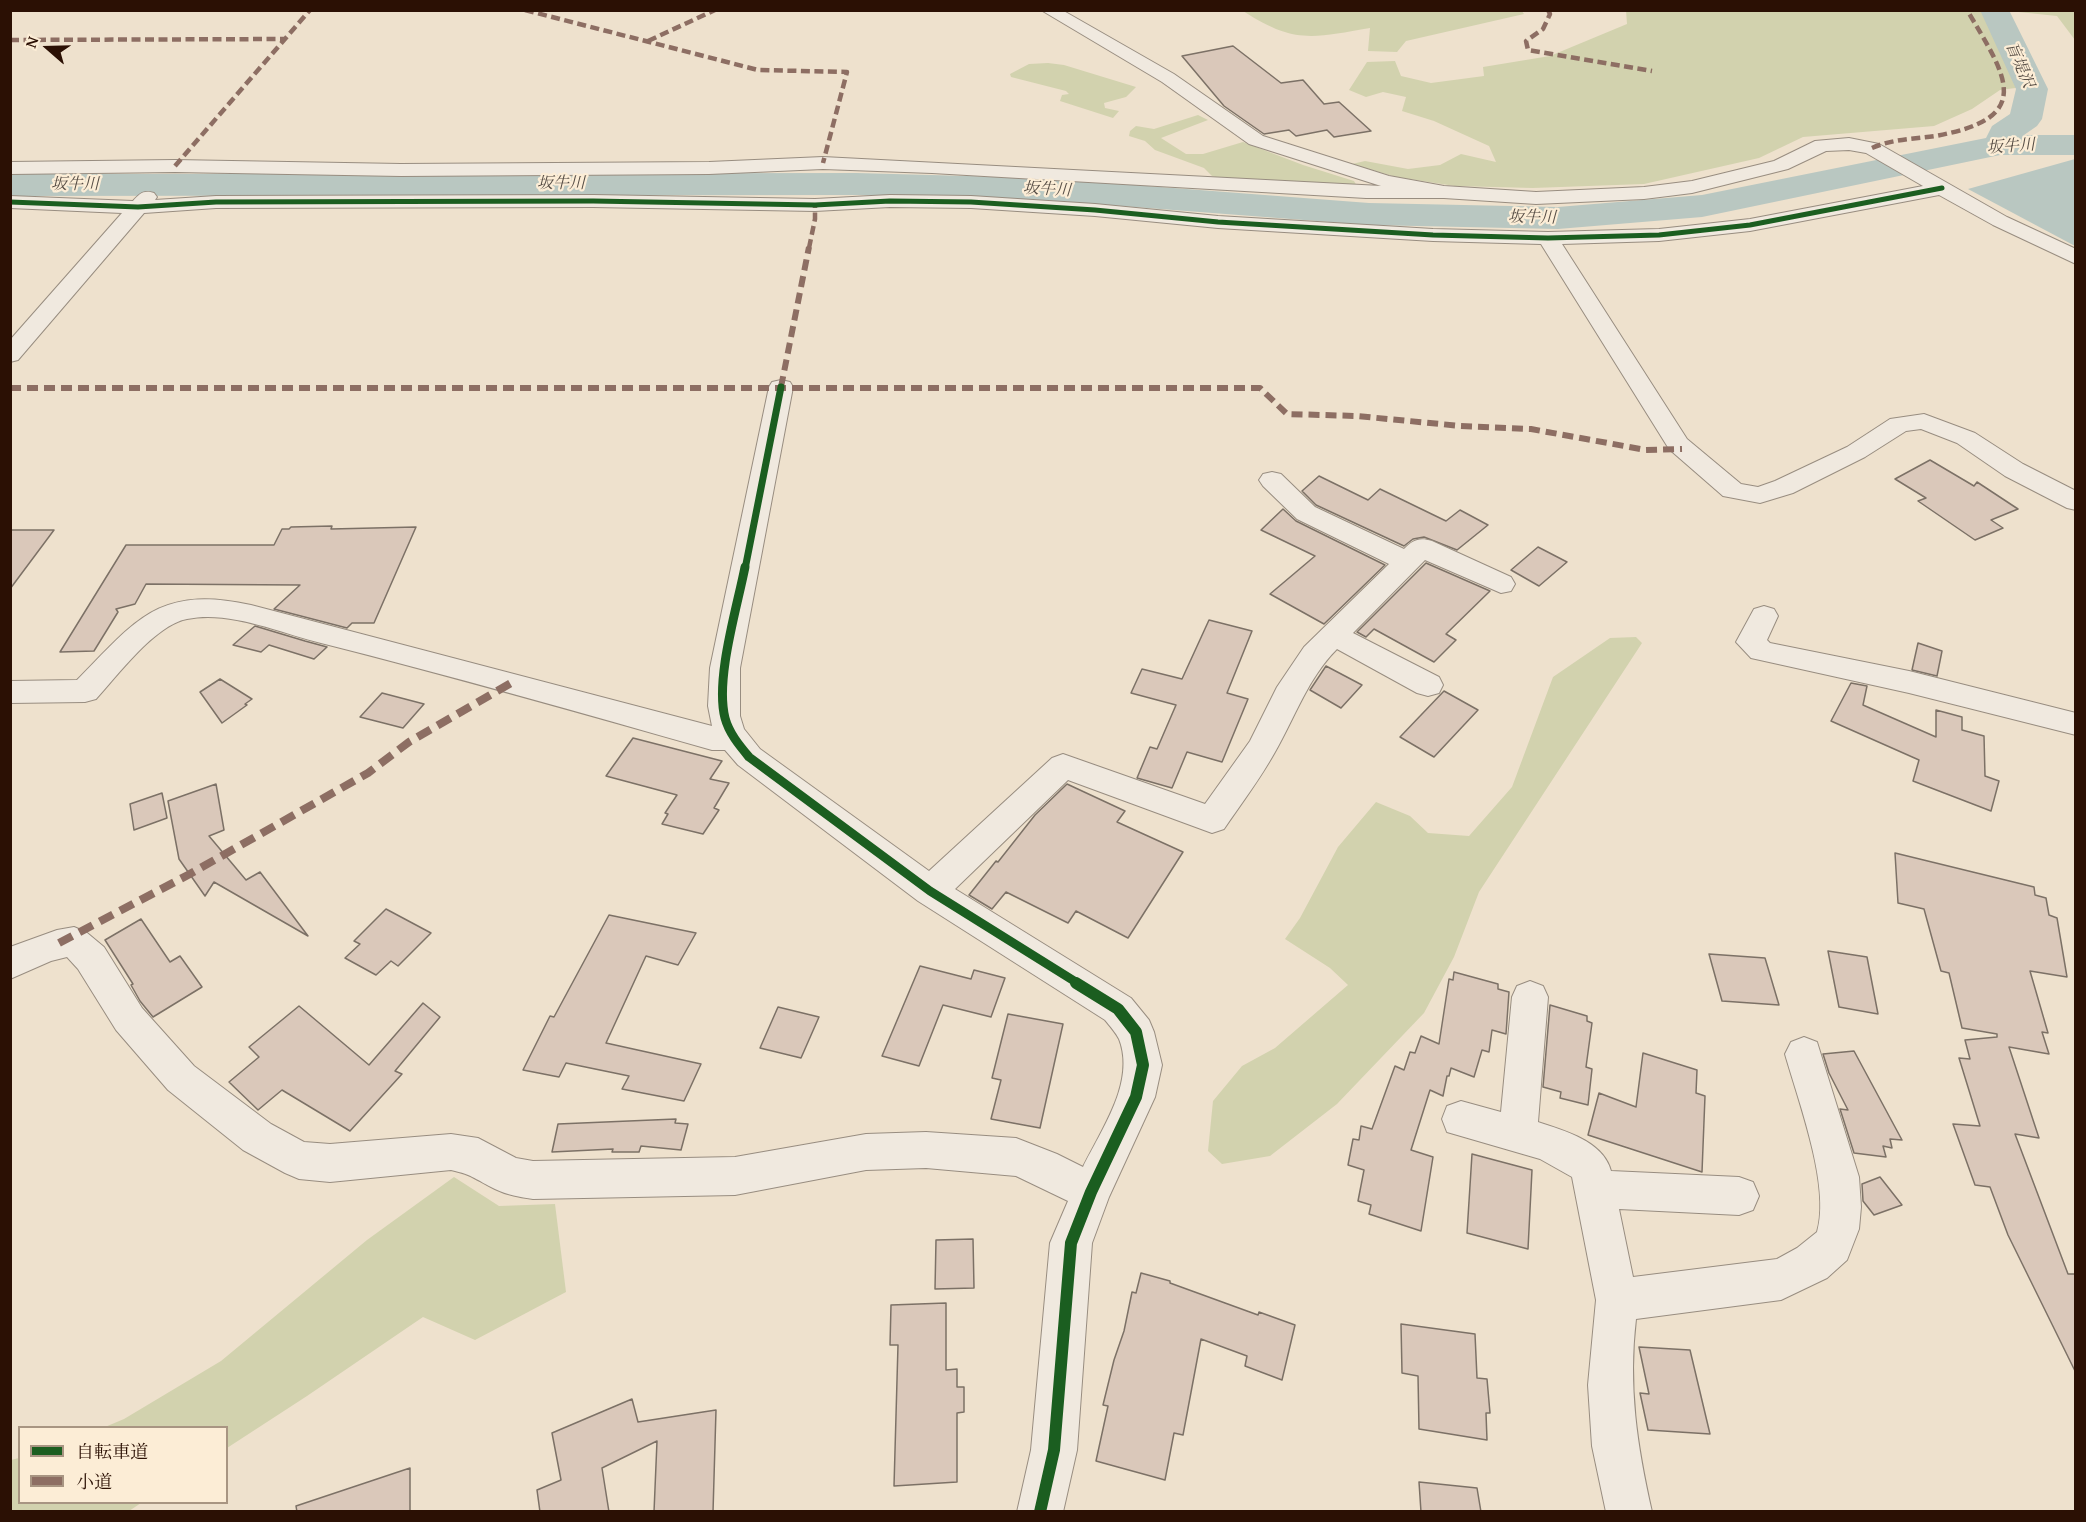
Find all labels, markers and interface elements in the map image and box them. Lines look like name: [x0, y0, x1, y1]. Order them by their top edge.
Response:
north arrow: [18, 18, 78, 78]
text: N: [18, 33, 44, 51]
water label: 盲堤沢: [2001, 39, 2037, 91]
water label: 坂牛川: [1986, 136, 2036, 158]
water label: 坂牛川: [537, 174, 585, 194]
water label: 坂牛川: [51, 175, 99, 195]
water label: 坂牛川: [1023, 179, 1071, 201]
water label: 坂牛川: [1508, 208, 1556, 228]
legend: [18, 1426, 228, 1504]
text: 自転車道: [76, 1438, 148, 1465]
text: 小道: [76, 1468, 112, 1495]

